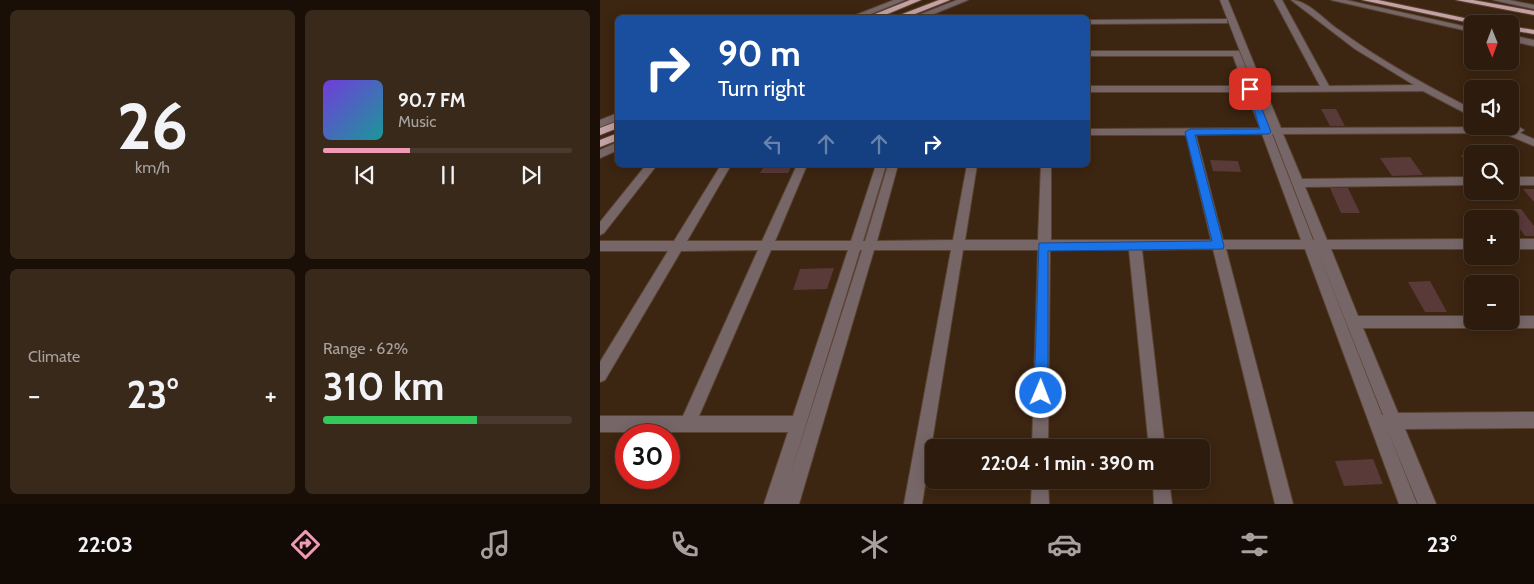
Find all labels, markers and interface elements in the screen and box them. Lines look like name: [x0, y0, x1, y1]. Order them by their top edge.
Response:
north arrow: [1464, 15, 1519, 70]
map controls: [1464, 15, 1519, 330]
text: 90 m: [718, 32, 801, 75]
icon: right: [635, 35, 700, 100]
pin: [1229, 68, 1271, 110]
text: Turn right: [718, 75, 805, 102]
icon: arrive: [1236, 75, 1264, 103]
button: sound: [1464, 80, 1519, 135]
text: 26: [117, 86, 188, 165]
text: 90.7 FM: [398, 89, 466, 112]
text: Music: [398, 112, 436, 131]
icon: left: [759, 130, 787, 158]
icon: ahead: [812, 130, 840, 158]
icon: ahead: [865, 130, 893, 158]
icon: right: [918, 130, 946, 158]
button: search: [1464, 145, 1519, 200]
text: km/h: [135, 158, 170, 177]
icon: previous: [351, 161, 379, 189]
icon: pause: [434, 161, 462, 189]
icon: next: [517, 161, 545, 189]
button: +: [1464, 210, 1519, 265]
button: −: [1464, 275, 1519, 330]
text: Range · 62%: [323, 339, 408, 358]
text: Climate: [28, 347, 80, 366]
text: 310 km: [323, 363, 444, 410]
position arrow: [1014, 366, 1066, 418]
text: 23°: [127, 371, 178, 418]
text: −: [28, 378, 40, 412]
text: +: [265, 378, 277, 412]
speed limit sign: 30: [615, 424, 680, 489]
text: 22:04 · 1 min · 390 m: [981, 452, 1154, 475]
icon: directions: [288, 527, 323, 562]
icon: music: [478, 527, 513, 562]
icon: phone: [667, 527, 702, 562]
icon: climate: [857, 527, 892, 562]
icon: car: [1047, 527, 1082, 562]
icon: filters: [1237, 527, 1272, 562]
text: 22:03: [77, 531, 133, 558]
text: 23°: [1427, 531, 1457, 558]

